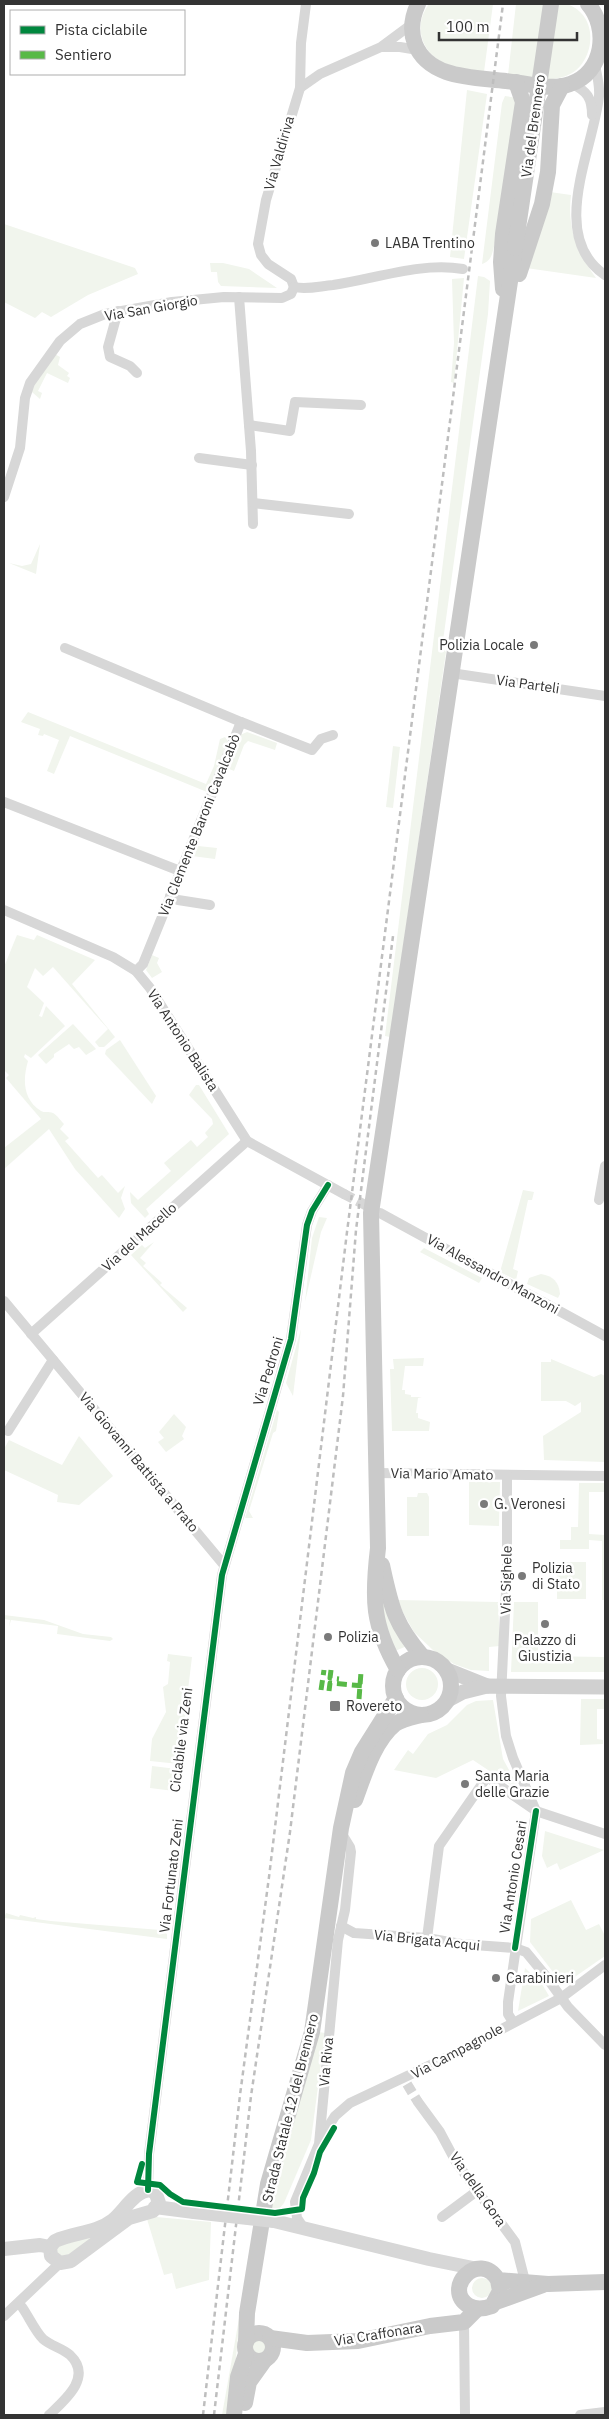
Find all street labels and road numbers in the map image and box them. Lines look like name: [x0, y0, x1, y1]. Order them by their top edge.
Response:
street label: Via del Brennero: [517, 73, 549, 179]
street label: Via Valdiriva: [260, 113, 298, 192]
street label: Via San Giorgio: [103, 291, 199, 325]
street label: Via Parteli: [495, 671, 561, 697]
street label: Via Clemente Baroni Cavalcabò: [154, 731, 244, 919]
street label: Via Antonio Balista: [143, 986, 223, 1095]
street label: Via del Macello: [98, 1199, 180, 1275]
street label: Via Alessandro Manzoni: [423, 1230, 563, 1318]
street label: Via Pedroni: [249, 1334, 287, 1408]
street label: Via Giovanni Battista a Prato: [75, 1388, 203, 1536]
street label: Via Mario Amato: [390, 1464, 494, 1484]
street label: Via Sighele: [496, 1545, 516, 1615]
street label: Ciclabile via Zeni: [166, 1687, 196, 1793]
street label: Via Fortunato Zeni: [155, 1818, 187, 1934]
street label: Via Antonio Cesari: [495, 1819, 531, 1935]
street label: Via Brigata Acqui: [373, 1925, 481, 1955]
street label: Strada Statale 12 del Brennero: [258, 2012, 322, 2204]
street label: Via Campagnole: [408, 2019, 506, 2083]
street label: Via Riva: [315, 2036, 337, 2087]
street label: Via della Gora: [446, 2148, 511, 2230]
street label: Via Craffonara: [333, 2318, 424, 2350]

